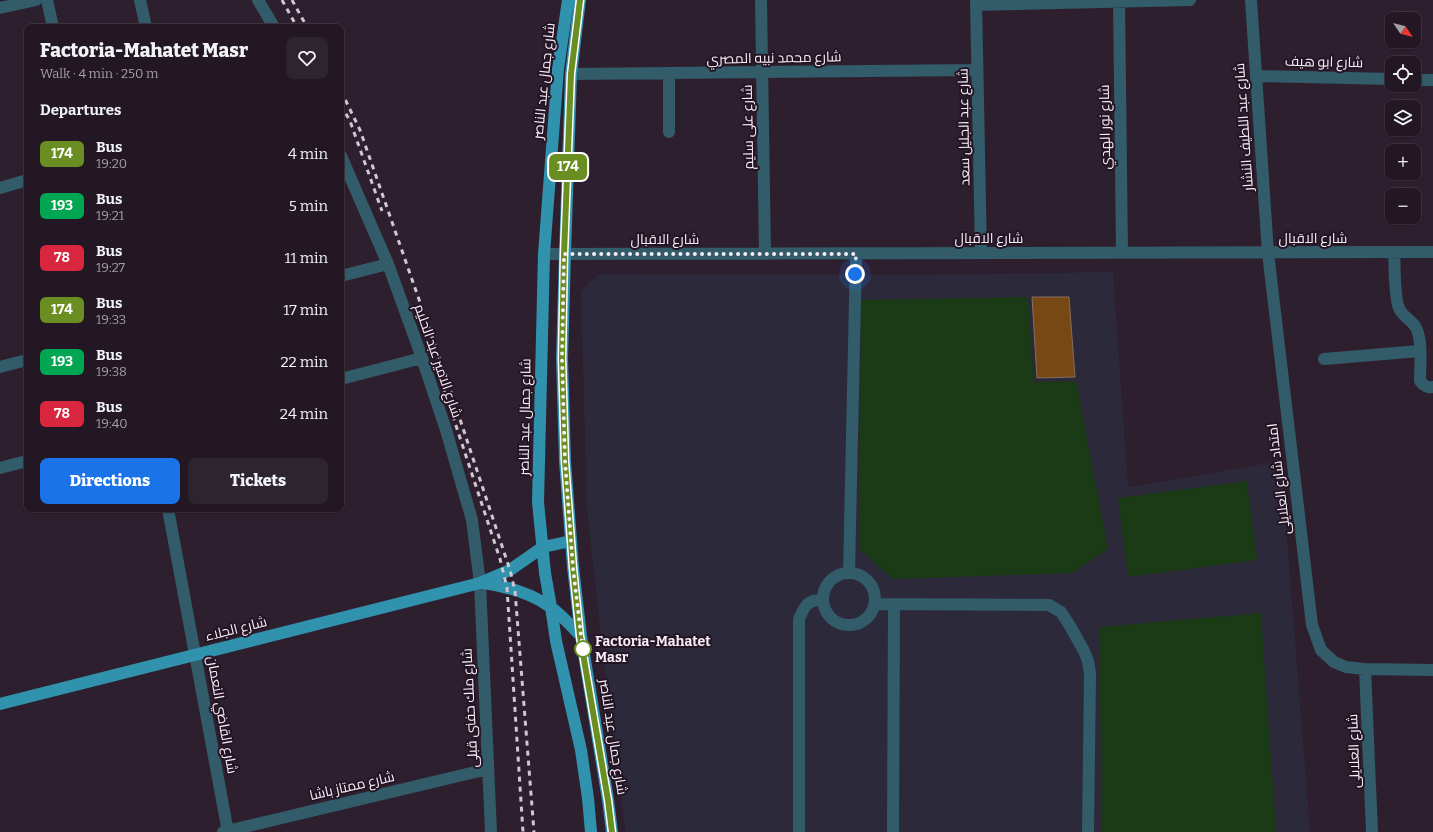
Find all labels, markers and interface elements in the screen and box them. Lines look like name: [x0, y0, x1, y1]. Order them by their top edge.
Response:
north arrow: [1385, 12, 1421, 48]
map controls: [1385, 12, 1421, 224]
street label: شارع جمال عبد الناصر: [529, 22, 559, 141]
button: heart: [286, 37, 328, 79]
text: Factoria-Mahatet Masr: [40, 39, 248, 62]
street label: شارع محمد نبيه المصري: [706, 48, 842, 71]
street label: شارع ابو هيف: [1285, 53, 1363, 71]
button: locate: [1385, 56, 1421, 92]
street label: شارع عبد اللطيف النشار: [1231, 62, 1257, 193]
text: Walk · 4 min · 250 m: [40, 66, 158, 81]
street label: شارع عبد الجليل سعد: [954, 68, 974, 186]
street label: شارع على سليم: [739, 84, 758, 170]
street label: شارع نور الهدي: [1096, 84, 1117, 170]
button: layers: [1385, 100, 1421, 136]
text: Departures: [40, 101, 121, 119]
text: Bus: [96, 138, 122, 156]
button: +: [1385, 144, 1421, 180]
text: 174: [51, 145, 73, 162]
text: 4 min: [288, 145, 328, 163]
line badge: 174: [545, 154, 591, 180]
text: 19:20: [96, 156, 127, 171]
text: 174: [557, 158, 579, 175]
button: −: [1385, 188, 1421, 224]
text: Bus: [96, 190, 122, 208]
text: 193: [51, 197, 73, 214]
text: 5 min: [289, 197, 328, 215]
text: 19:21: [96, 208, 124, 223]
street label: شارع الاقبال: [955, 230, 1023, 247]
street label: شارع الاقبال: [1279, 230, 1347, 247]
street label: شارع الاقبال: [631, 231, 699, 248]
text: Bus: [96, 242, 122, 260]
text: 78: [54, 249, 70, 266]
text: 11 min: [285, 249, 328, 267]
text: 19:27: [96, 260, 125, 275]
your location: [845, 264, 865, 284]
text: Bus: [96, 294, 122, 312]
text: 174: [51, 301, 73, 318]
text: 17 min: [283, 301, 328, 319]
street label: شارع الامير عبد الحليم: [410, 302, 465, 420]
text: 19:33: [96, 312, 126, 327]
text: Bus: [96, 346, 122, 364]
text: 193: [51, 353, 73, 370]
text: 22 min: [280, 353, 328, 371]
street label: شارع جمال عبد الناصر: [515, 358, 535, 477]
text: 19:38: [96, 364, 127, 379]
text: Bus: [96, 398, 122, 416]
text: 78: [54, 405, 70, 422]
text: 24 min: [280, 405, 328, 423]
text: 19:40: [96, 416, 128, 431]
street label: امتداد شارع العلايلى: [1264, 422, 1294, 536]
button: Directions: [40, 458, 180, 504]
button: Tickets: [188, 458, 328, 504]
street label: شارع الجلاء: [203, 613, 269, 645]
place label: Factoria-Mahatet Masr: [595, 633, 711, 666]
marker: Factoria-Mahatet Masr: [574, 640, 592, 658]
street label: شارع ملك حفنى قبلى: [458, 648, 482, 768]
street label: شارع القاضي النعمان: [201, 655, 241, 776]
street label: شارع جمال عبد الناصر: [595, 677, 631, 796]
street label: شارع العلايلى: [1344, 714, 1364, 788]
street label: شارع ممتاز باشا: [308, 768, 396, 804]

